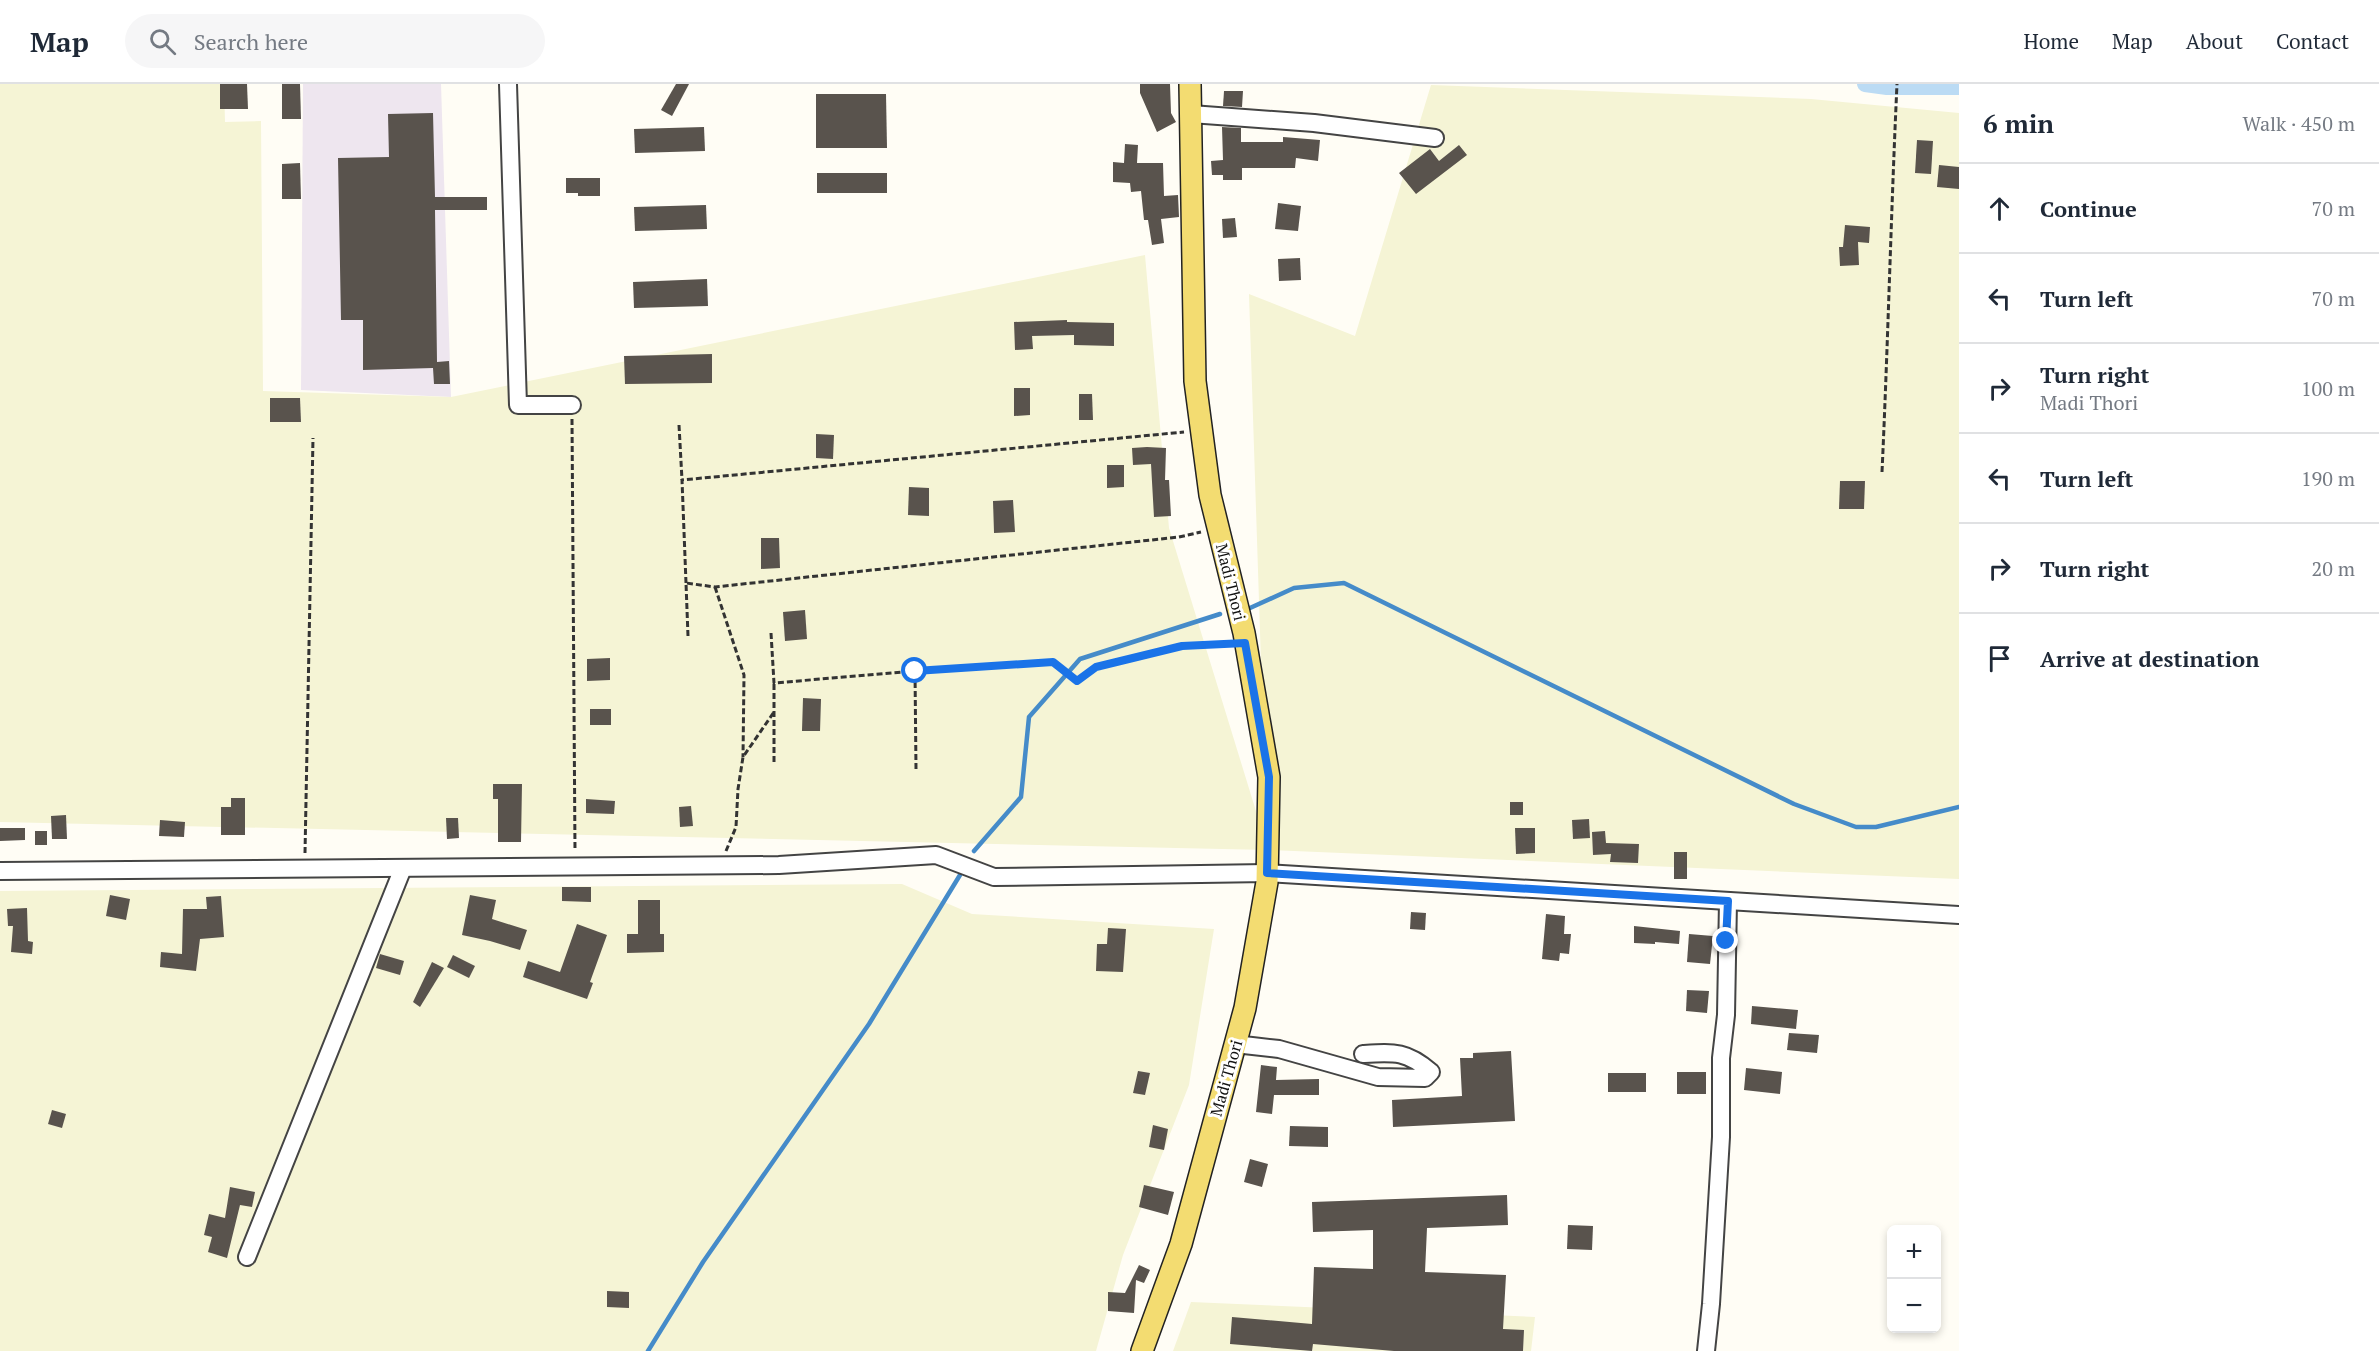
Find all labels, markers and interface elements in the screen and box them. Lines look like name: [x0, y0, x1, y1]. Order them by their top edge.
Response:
search box: [125, 14, 545, 68]
text: Map: [30, 23, 89, 60]
icon: search: [146, 25, 179, 58]
text: Search here: [194, 27, 308, 56]
text: Home: [2023, 27, 2079, 55]
text: Map: [2112, 27, 2153, 55]
text: About: [2186, 27, 2243, 55]
text: Contact: [2276, 27, 2349, 55]
text: 6 min: [1983, 106, 2054, 140]
text: Walk · 450 m: [2243, 110, 2355, 137]
icon: ahead: [1983, 192, 2016, 225]
text: Continue: [2040, 194, 2137, 223]
text: 70 m: [2312, 195, 2355, 222]
icon: left: [1983, 282, 2016, 315]
text: Turn left: [2040, 284, 2133, 313]
text: 70 m: [2312, 285, 2355, 312]
text: Turn right: [2040, 360, 2149, 389]
icon: right: [1983, 372, 2016, 405]
text: 100 m: [2301, 375, 2355, 402]
text: Madi Thori: [2040, 389, 2138, 416]
icon: left: [1983, 462, 2016, 495]
text: Turn left: [2040, 464, 2133, 493]
text: 190 m: [2301, 465, 2355, 492]
street label: Madi Thori: [1211, 541, 1251, 623]
icon: right: [1983, 552, 2016, 585]
text: Turn right: [2040, 554, 2149, 583]
text: 20 m: [2312, 555, 2355, 582]
icon: arrive: [1983, 642, 2016, 675]
text: Arrive at destination: [2040, 644, 2259, 673]
route start: [901, 657, 927, 683]
route end: [1712, 927, 1738, 953]
street label: Madi Thori: [1205, 1037, 1247, 1119]
map controls: [1887, 1225, 1941, 1333]
button: +: [1887, 1225, 1941, 1279]
button: −: [1887, 1279, 1941, 1333]

